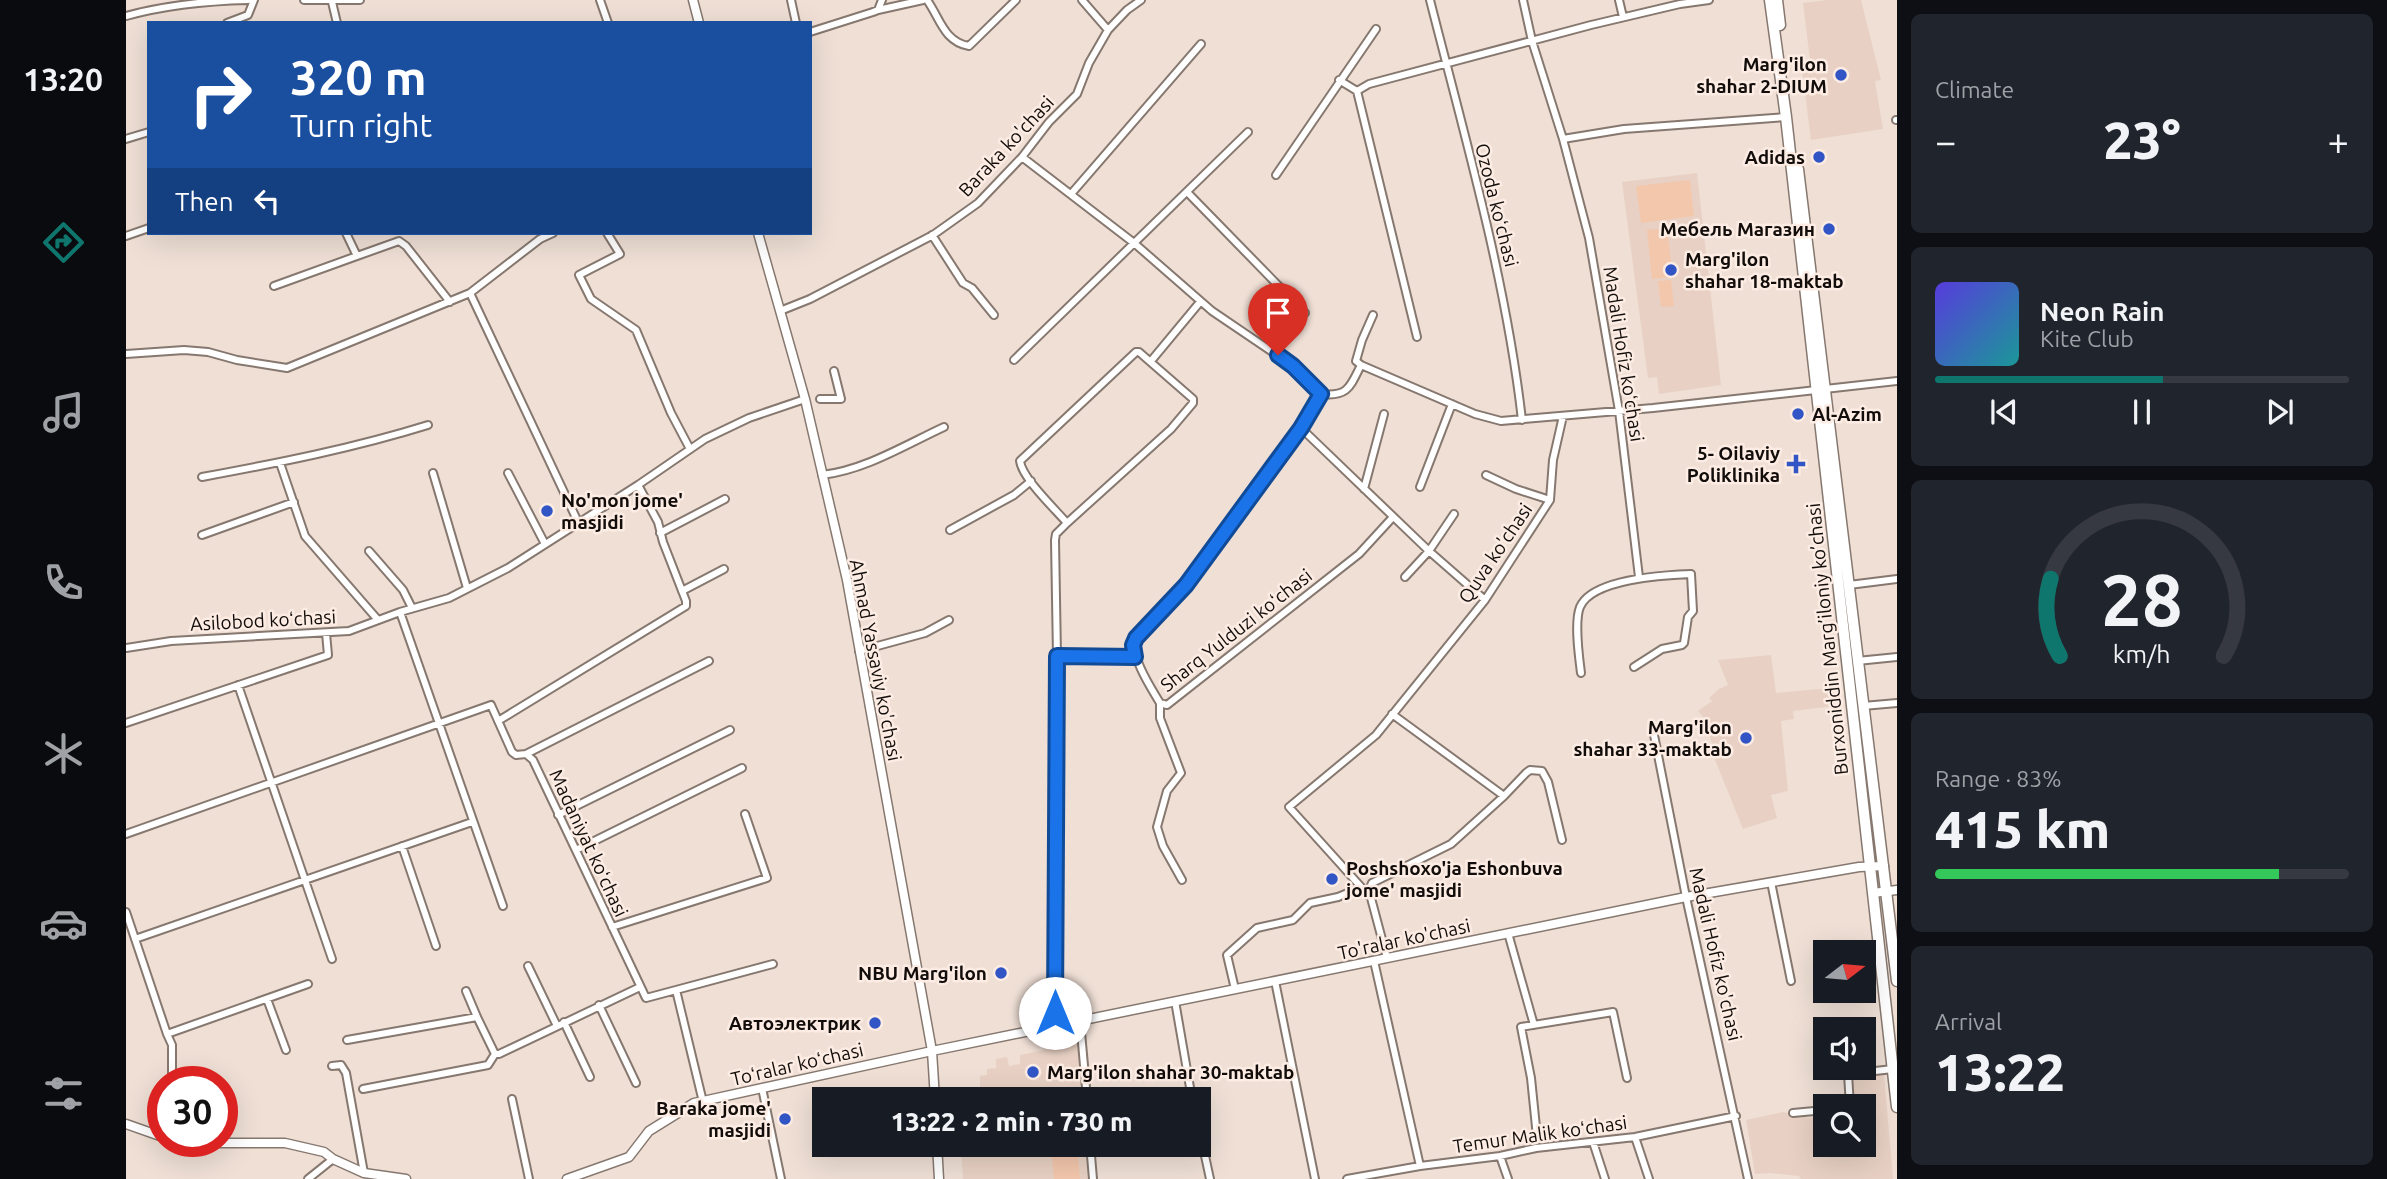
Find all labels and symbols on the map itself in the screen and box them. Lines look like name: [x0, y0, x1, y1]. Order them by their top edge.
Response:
place label: Marg'ilon shahar 2-DIUM: [1696, 53, 1827, 97]
marker: Marg'ilon shahar 2-DIUM: [1833, 67, 1849, 83]
street label: Baraka ko'chasi: [954, 91, 1058, 201]
street label: Ozoda koʻchasi: [1471, 141, 1523, 269]
place label: Adidas: [1744, 146, 1805, 168]
marker: Adidas: [1811, 149, 1827, 165]
place label: Мебель Магазин: [1660, 218, 1815, 240]
marker: Мебель Магазин: [1821, 221, 1837, 237]
place label: Marg'ilon shahar 18-maktab: [1685, 248, 1844, 292]
marker: Marg'ilon shahar 18-maktab: [1663, 262, 1679, 278]
street label: Madali Hofiz koʻchasi: [1599, 265, 1649, 443]
pin: [1248, 283, 1308, 355]
place label: Al-Azim: [1812, 403, 1882, 425]
marker: Al-Azim: [1790, 406, 1806, 422]
place label: 5- Oilaviy Poliklinika: [1687, 442, 1780, 486]
marker: 5- Oilaviy Poliklinika: [1786, 454, 1806, 474]
place label: No'mon jome' masjidi: [561, 489, 683, 533]
street label: Quva ko'chasi: [1454, 499, 1536, 607]
street label: Burxoniddin Marg’iloniy ko’chasi: [1802, 502, 1852, 776]
marker: No'mon jome' masjidi: [539, 503, 555, 519]
street label: Ahmad Yassaviy ko'chasi: [846, 557, 906, 763]
street label: Sharq Yulduzi koʻchasi: [1156, 564, 1316, 696]
street label: Asilobod koʻchasi: [189, 605, 337, 635]
place label: Marg'ilon shahar 33-maktab: [1573, 716, 1732, 760]
marker: Marg'ilon shahar 33-maktab: [1738, 730, 1754, 746]
street label: Madaniyat koʻchasi: [545, 766, 633, 920]
place label: Poshshoxo'ja Eshonbuva jome' masjidi: [1344, 857, 1563, 901]
street label: Madali Hofiz ko'chasi: [1685, 865, 1747, 1043]
marker: Poshshoxo'ja Eshonbuva jome' masjidi: [1324, 871, 1340, 887]
street label: To'ralar ko'chasi: [1336, 914, 1472, 964]
north arrow: [1813, 940, 1876, 1003]
place label: NBU Marg'ilon: [858, 962, 987, 984]
marker: NBU Marg'ilon: [993, 965, 1009, 981]
position arrow: [1018, 976, 1092, 1050]
place label: Автоэлектрик: [729, 1012, 861, 1034]
marker: Автоэлектрик: [867, 1015, 883, 1031]
street label: Toʻralar koʻchasi: [729, 1038, 865, 1090]
place label: Marg'ilon shahar 30-maktab: [1047, 1061, 1294, 1083]
marker: Marg'ilon shahar 30-maktab: [1025, 1064, 1041, 1080]
speed limit sign: 30: [147, 1066, 238, 1157]
place label: Baraka jome' masjidi: [656, 1097, 771, 1141]
marker: Baraka jome' masjidi: [777, 1111, 793, 1127]
street label: Temur Malik koʻchasi: [1452, 1111, 1628, 1157]

